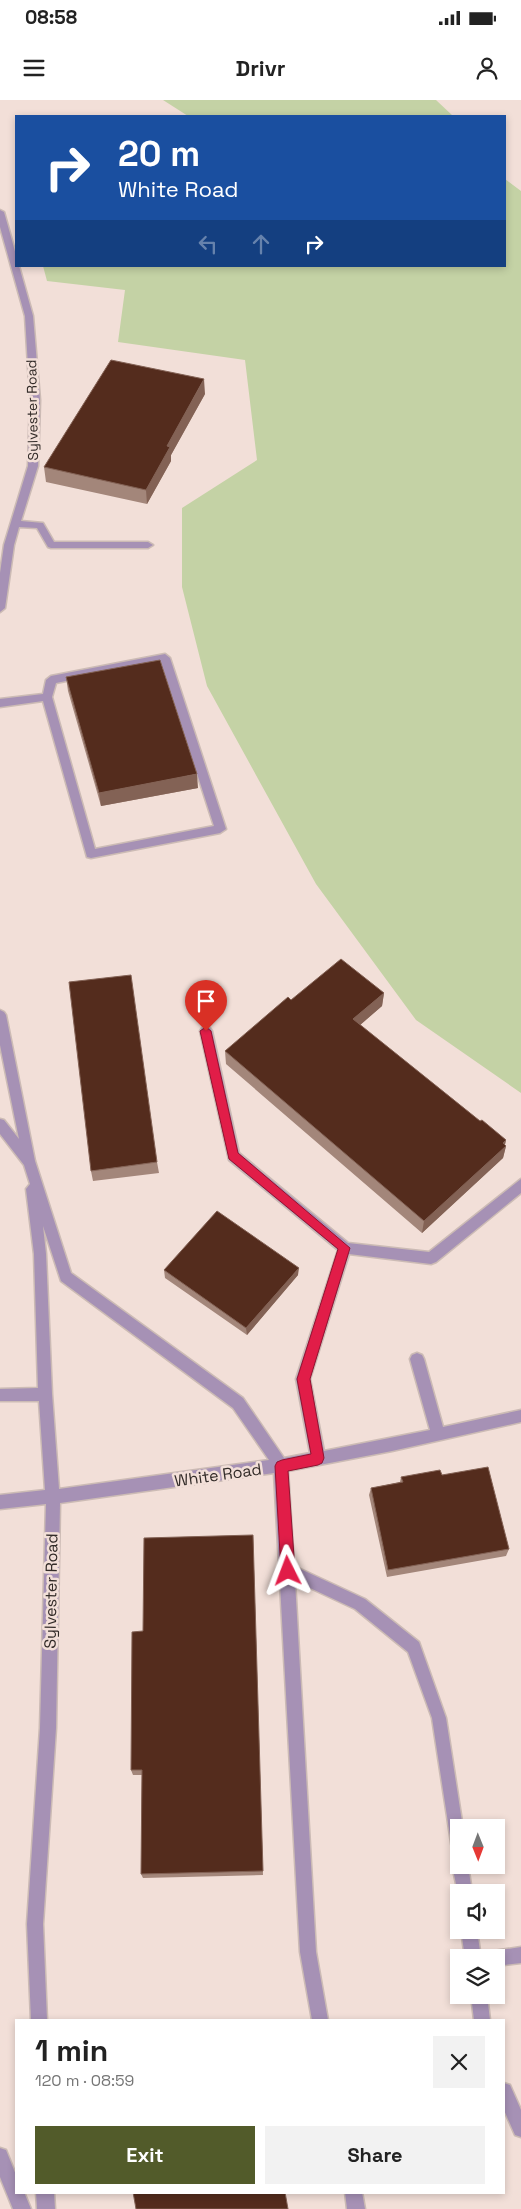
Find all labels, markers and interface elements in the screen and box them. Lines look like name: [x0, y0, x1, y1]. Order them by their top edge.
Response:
text: 08:58: [25, 5, 77, 30]
icon: menu: [20, 54, 48, 82]
text: Drivr: [236, 54, 285, 82]
icon: person: [473, 54, 501, 82]
text: 20 m: [118, 132, 200, 176]
icon: right: [35, 135, 100, 200]
text: White Road: [118, 175, 239, 203]
icon: left: [194, 230, 222, 258]
icon: ahead: [247, 230, 275, 258]
icon: right: [300, 230, 328, 258]
street label: Sylvester Road: [22, 359, 42, 461]
pin: [185, 980, 227, 1031]
icon: arrive: [192, 987, 220, 1015]
street label: White Road: [173, 1459, 263, 1491]
street label: Sylvester Road: [39, 1533, 63, 1649]
position arrow: [261, 1544, 313, 1596]
north arrow: [450, 1819, 505, 1874]
map controls: [450, 1819, 505, 2004]
button: sound: [450, 1884, 505, 1939]
button: layers: [450, 1949, 505, 2004]
text: 1 min: [35, 2031, 108, 2070]
button: close: [433, 2036, 485, 2088]
text: 120 m · 08:59: [35, 2070, 134, 2091]
button: Exit: [35, 2126, 255, 2184]
button: Share: [265, 2126, 485, 2184]

